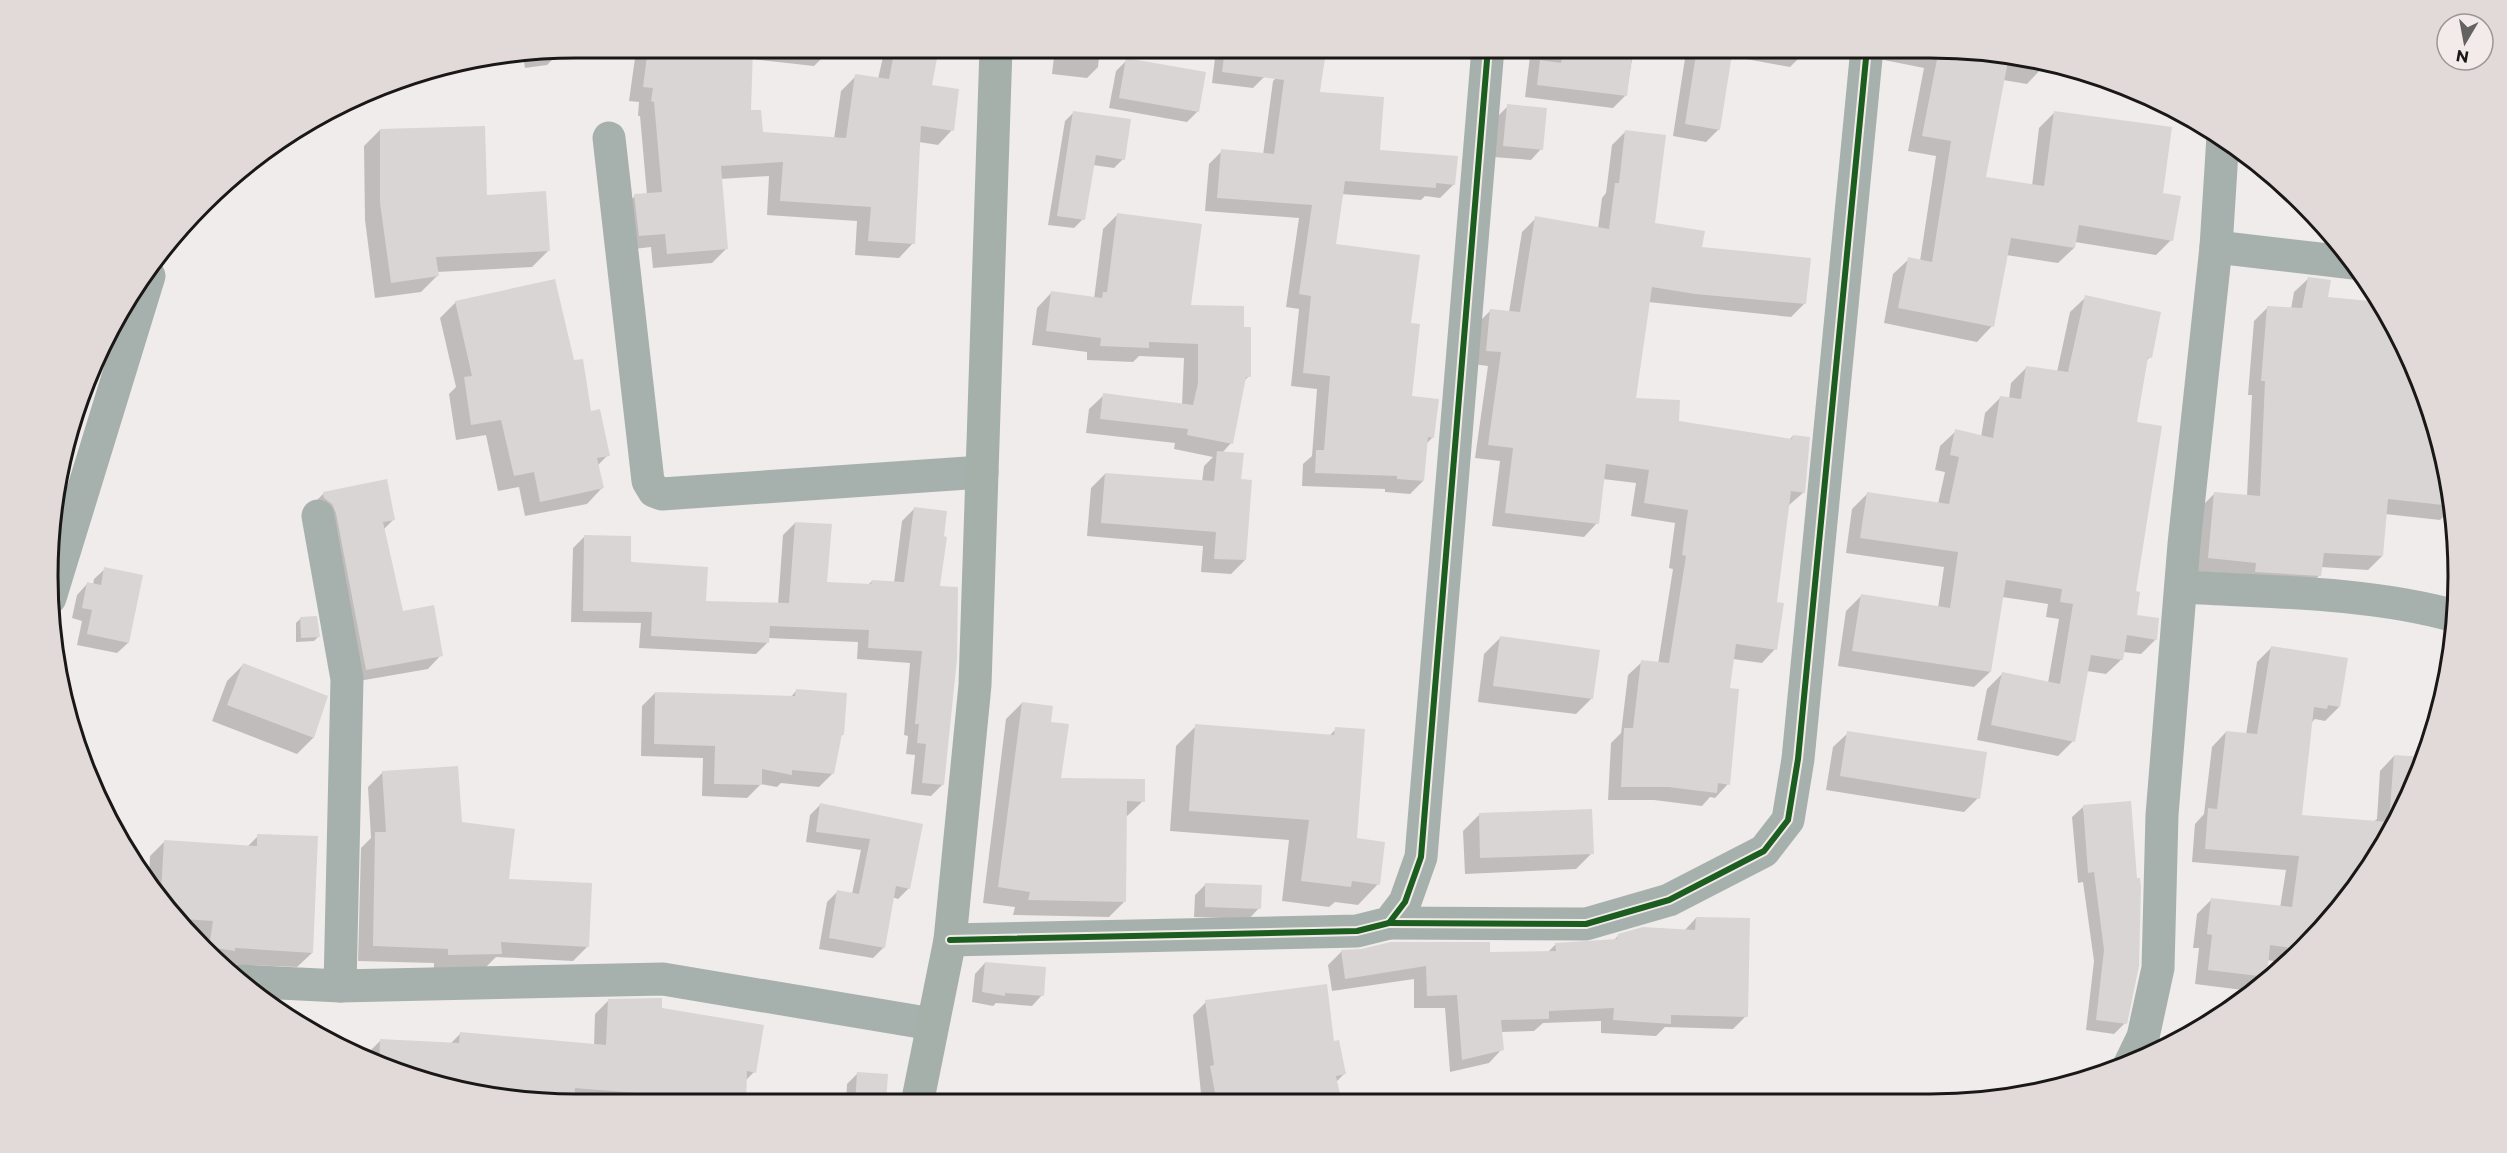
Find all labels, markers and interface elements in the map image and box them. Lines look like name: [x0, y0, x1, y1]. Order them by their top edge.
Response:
north arrow: [2435, 12, 2495, 72]
text: N: [2454, 46, 2471, 67]

